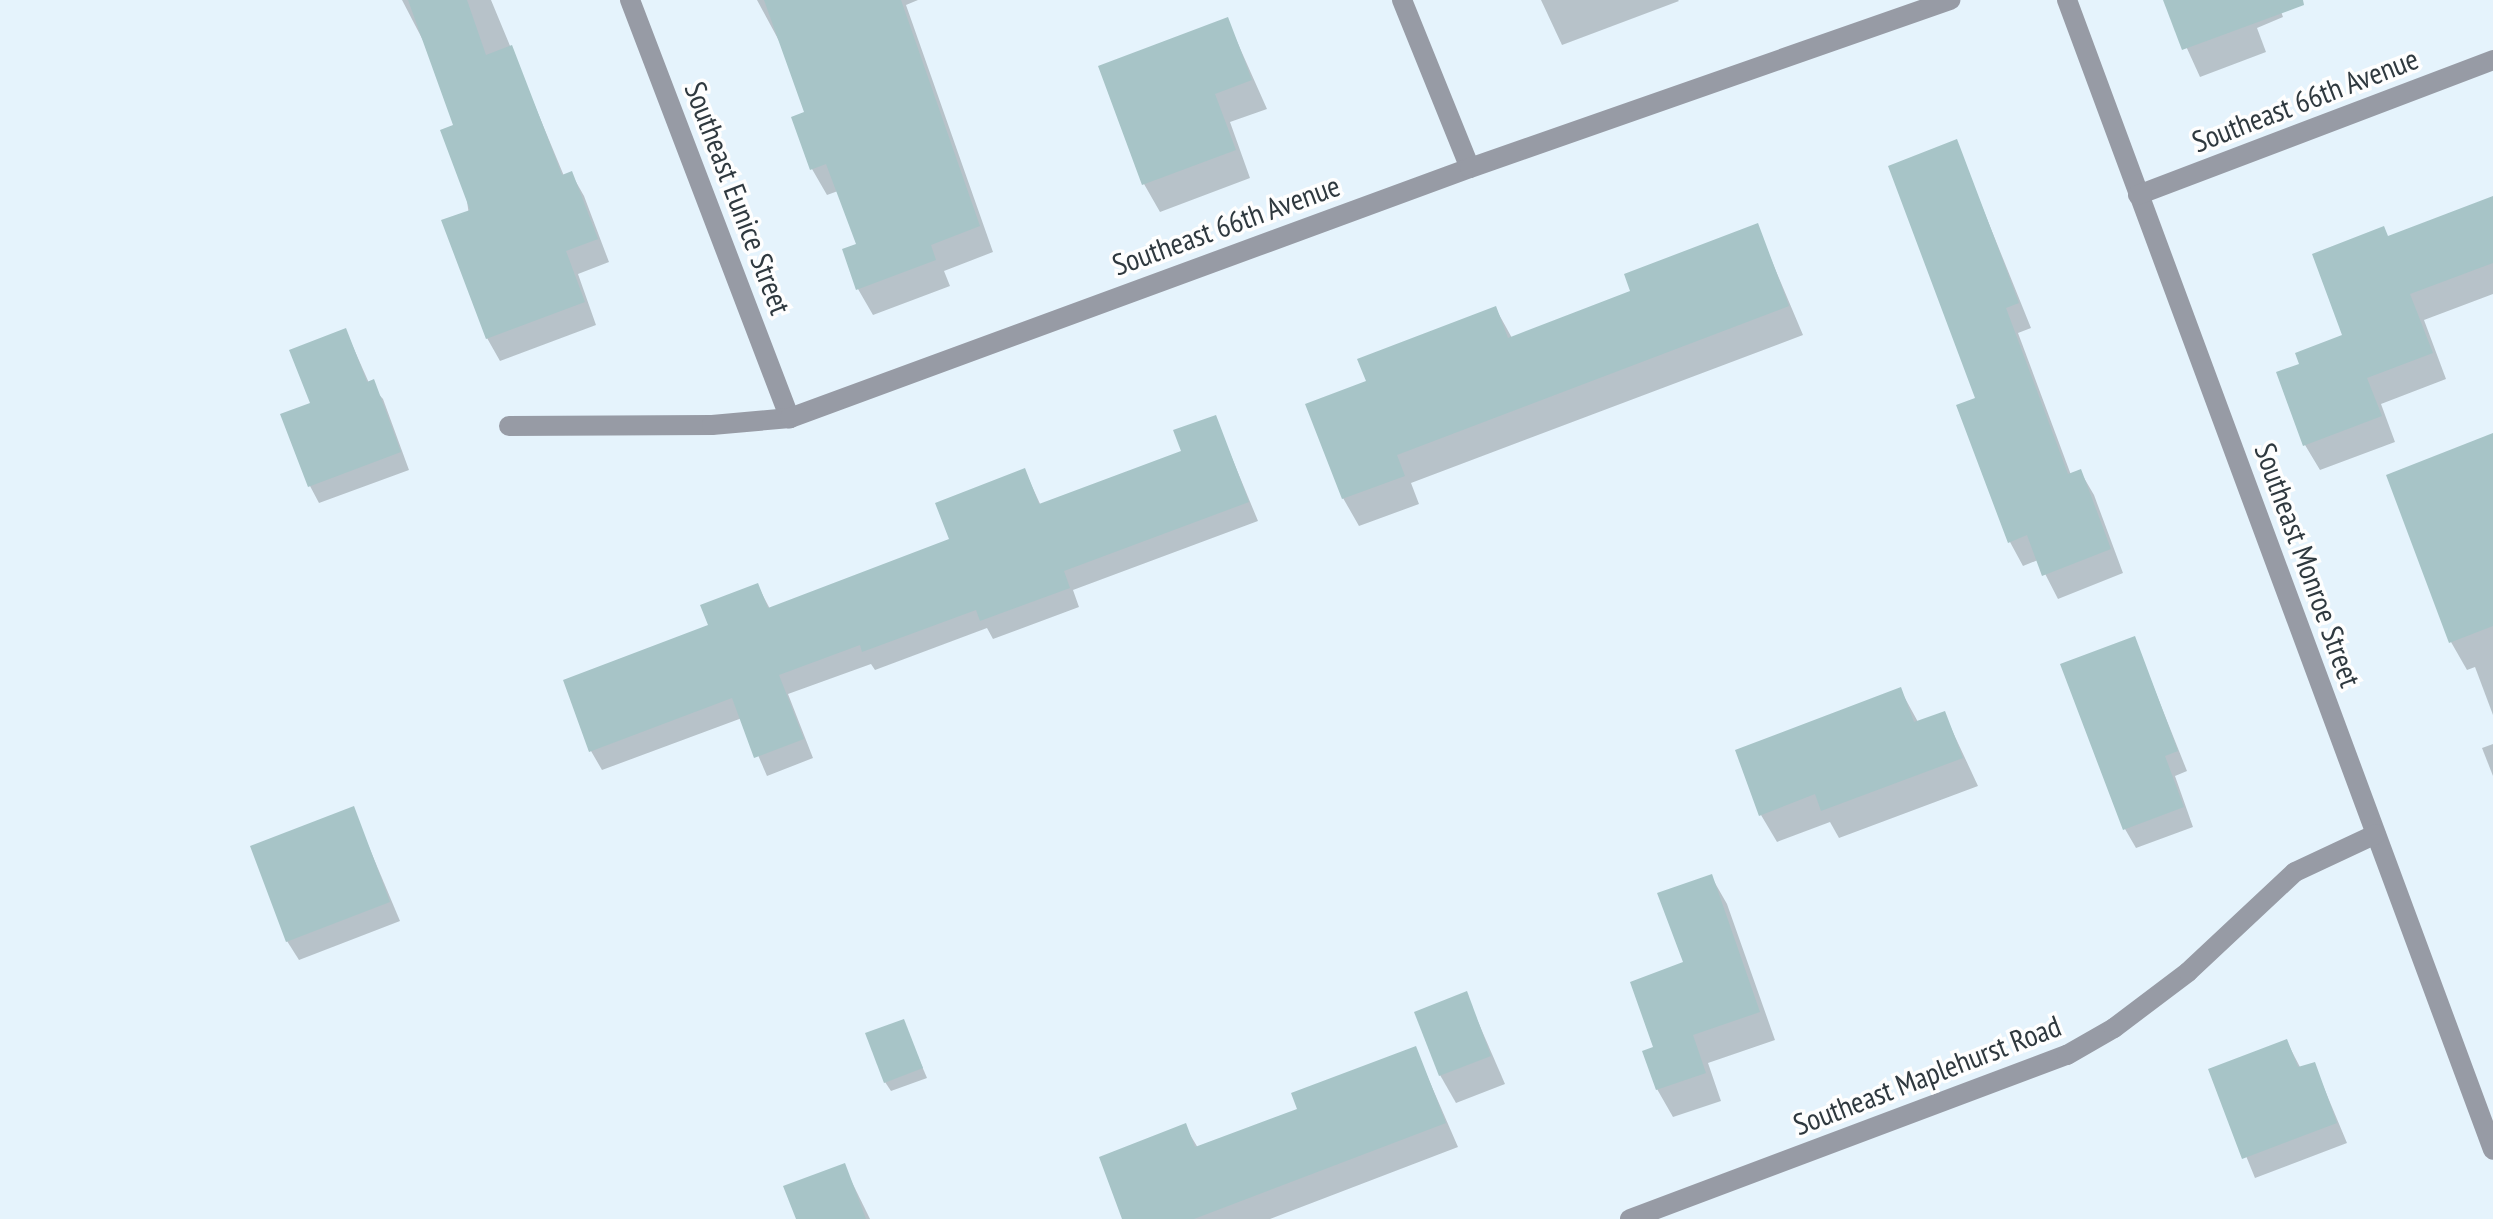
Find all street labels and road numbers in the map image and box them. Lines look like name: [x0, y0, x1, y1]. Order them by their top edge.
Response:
street label: Southeast 66th Avenue: [2186, 40, 2424, 160]
street label: Southeast Eunice Street: [677, 77, 799, 319]
street label: Southeast 66th Avenue: [1107, 167, 1345, 283]
street label: Southeast Monroe Street: [2247, 438, 2369, 692]
street label: Southeast Maplehurst Road: [1788, 1007, 2066, 1143]

